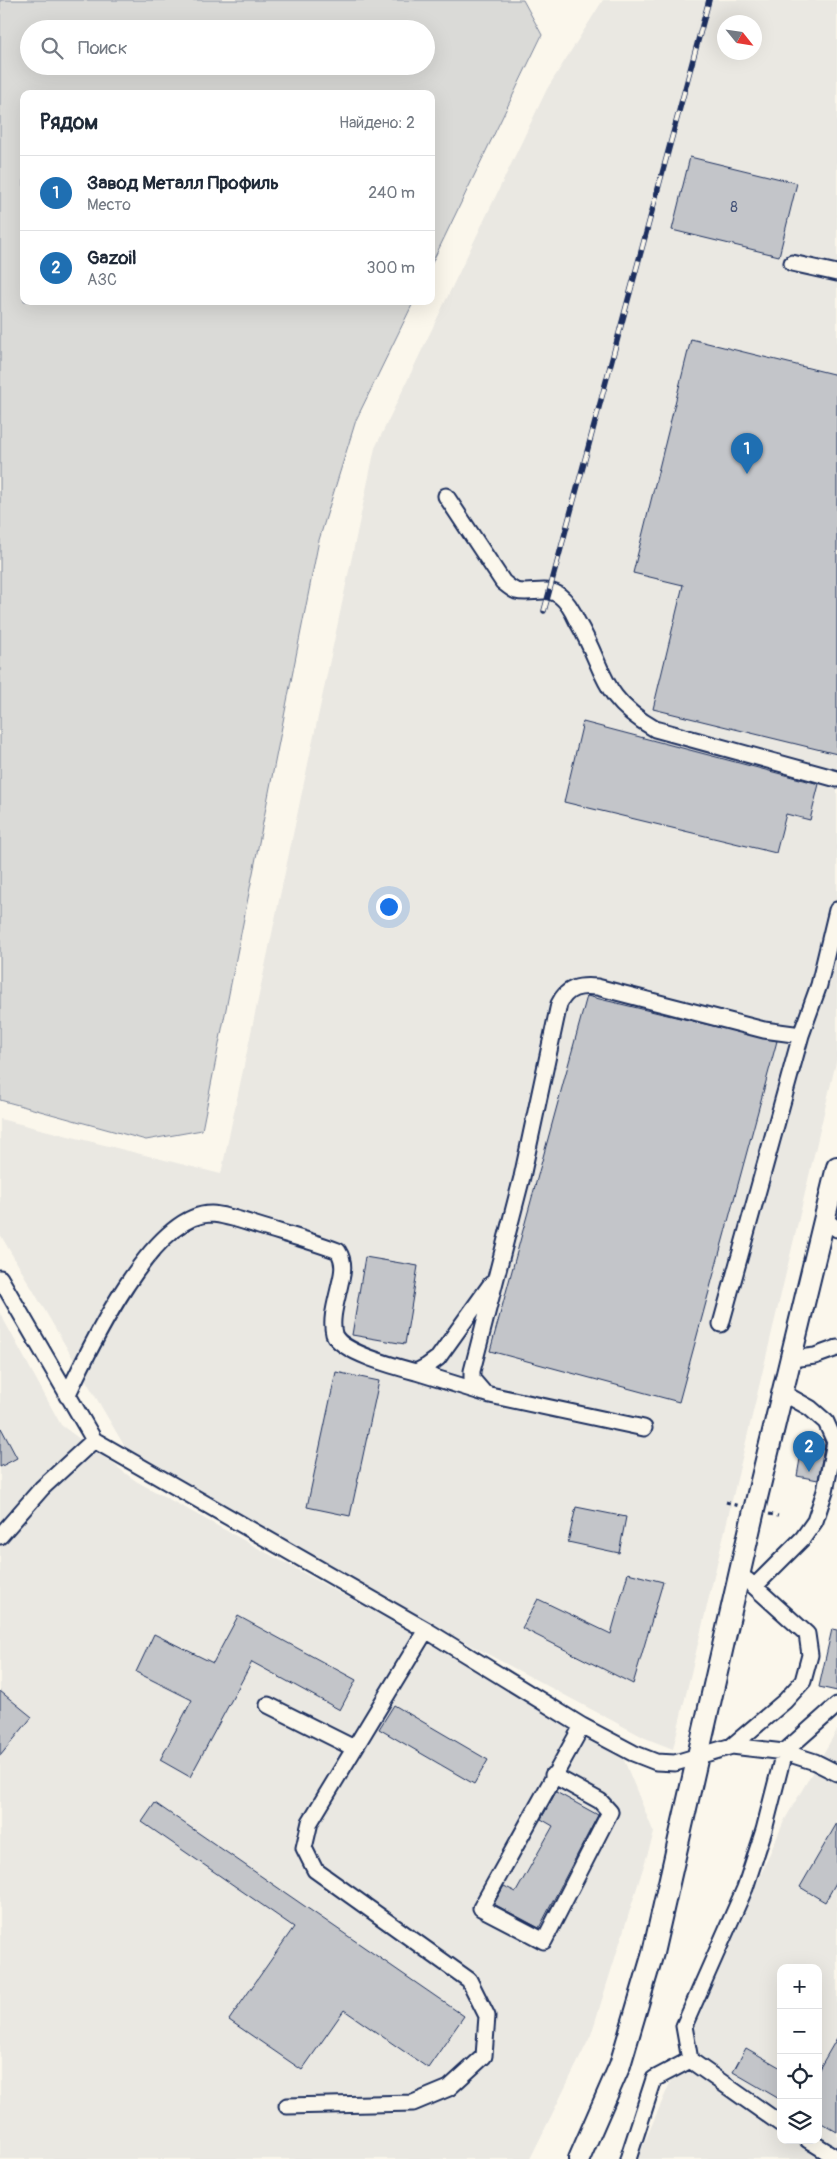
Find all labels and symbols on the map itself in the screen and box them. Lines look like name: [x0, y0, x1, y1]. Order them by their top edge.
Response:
north arrow: [717, 15, 762, 60]
house number: 8: [730, 198, 738, 217]
pin: 1: [731, 433, 763, 474]
your location: [376, 894, 402, 920]
pin: 2: [793, 1431, 825, 1472]

